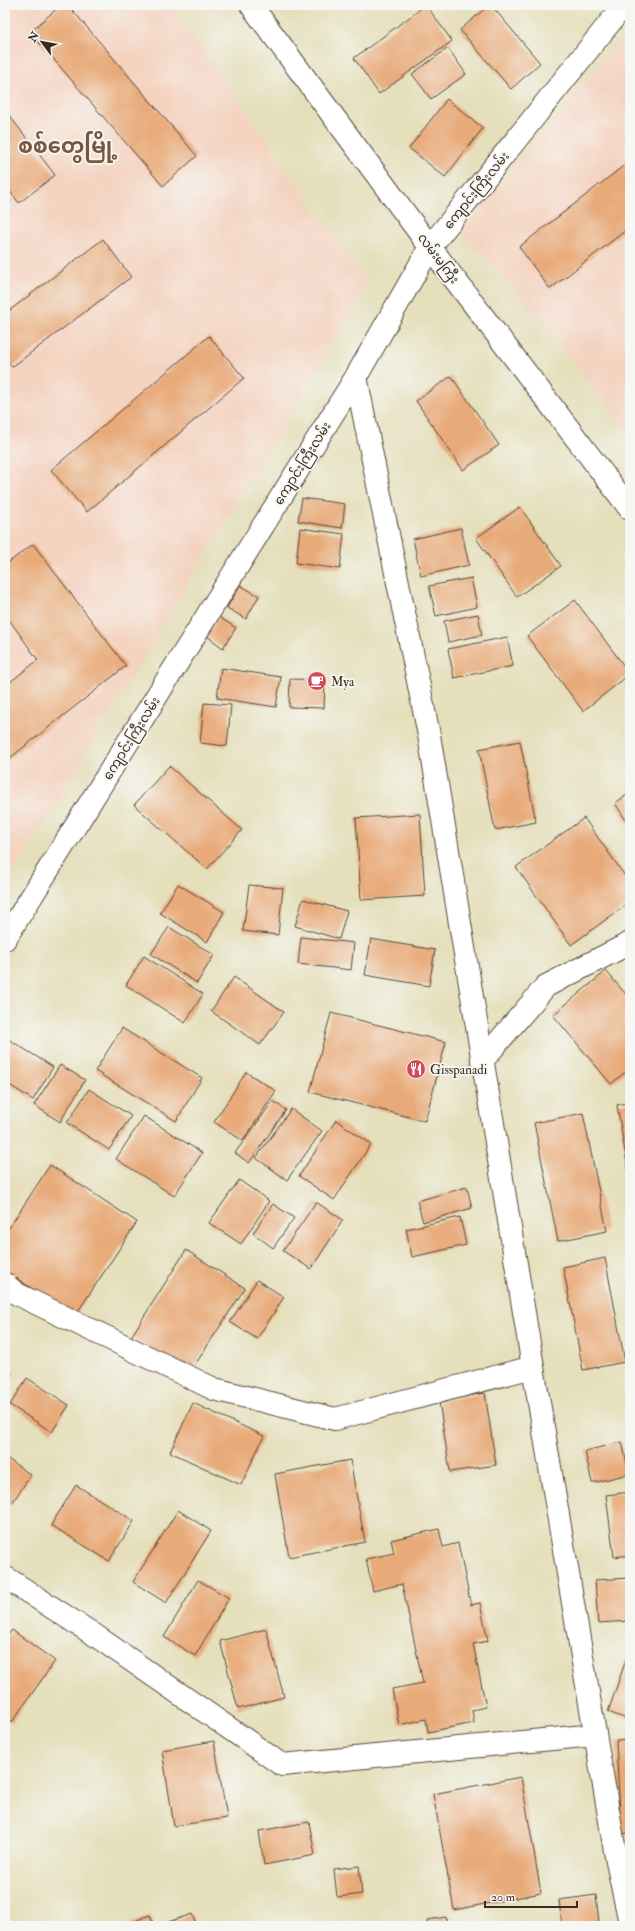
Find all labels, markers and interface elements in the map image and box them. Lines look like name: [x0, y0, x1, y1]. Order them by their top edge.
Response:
north arrow: [22, 22, 62, 62]
text: N: [25, 28, 43, 45]
district label: စစ်တွေမြို့: [18, 130, 118, 163]
street label: ကျောင်းကြီးလမ်း: [440, 148, 514, 234]
street label: လမ်းမကြီး: [413, 230, 463, 288]
street label: ကျောင်းကြီးလမ်း: [270, 419, 336, 509]
cafe icon: Mya: [306, 670, 328, 692]
place label: Mya: [331, 674, 355, 691]
street label: ကျောင်းကြီးလမ်း: [99, 694, 165, 784]
restaurant icon: Gisspanadi: [405, 1058, 427, 1080]
place label: Gisspanadi: [430, 1062, 488, 1079]
scale bar: [485, 1883, 577, 1909]
text: 20 m: [491, 1890, 516, 1905]

